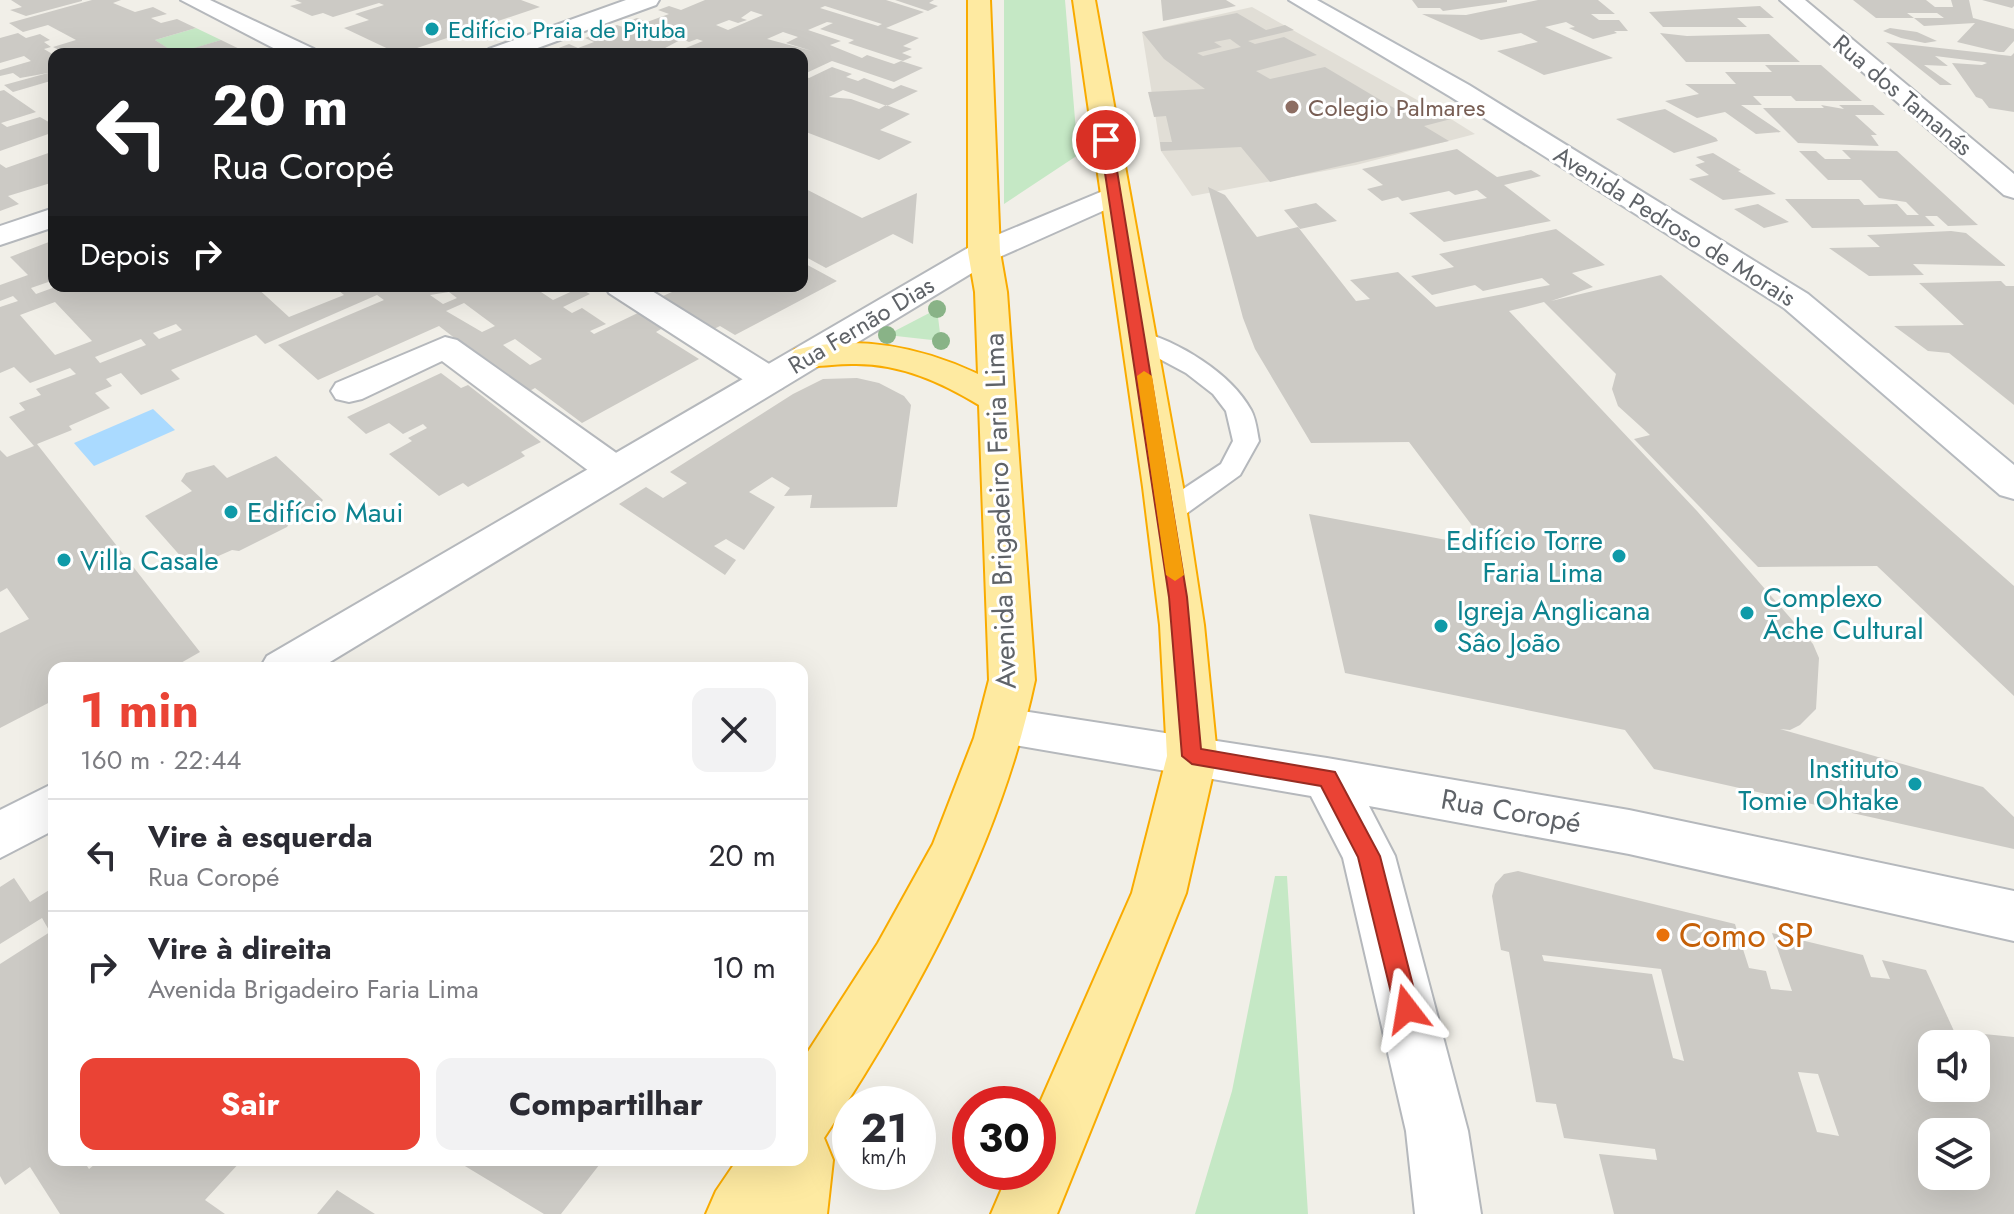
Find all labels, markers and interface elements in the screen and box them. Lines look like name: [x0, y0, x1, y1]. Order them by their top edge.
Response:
place label: Edifício Praia de Pituba: [448, 12, 686, 47]
marker: Edifício Praia de Pituba: [423, 20, 441, 38]
street label: Rua dos Tamanás: [1826, 26, 1980, 164]
text: 20 m: [212, 65, 349, 146]
icon: left: [80, 80, 184, 184]
place label: Colegio Palmares: [1308, 90, 1485, 125]
marker: Colegio Palmares: [1283, 98, 1301, 116]
pin: [1072, 106, 1140, 174]
icon: arrive: [1084, 118, 1128, 162]
street label: Avenida Pedroso de Morais: [1547, 137, 1803, 315]
text: Rua Coropé: [212, 140, 394, 192]
icon: right: [185, 232, 229, 276]
text: Depois: [80, 233, 169, 276]
street label: Rua Fernão Dias: [781, 268, 941, 382]
street label: Avenida Brigadeiro Faria Lima: [973, 332, 1027, 690]
place label: Edifício Maui: [247, 492, 403, 533]
marker: Edifício Maui: [222, 503, 240, 521]
place label: Edifício Torre Faria Lima: [1446, 520, 1603, 593]
place label: Villa Casale: [80, 540, 219, 581]
marker: Edifício Torre Faria Lima: [1610, 547, 1628, 565]
marker: Villa Casale: [55, 551, 73, 569]
place label: Complexo Āche Cultural: [1763, 577, 1924, 650]
place label: Igreja Anglicana Sâo João: [1457, 590, 1650, 663]
marker: Complexo Āche Cultural: [1738, 604, 1756, 622]
marker: Igreja Anglicana Sâo João: [1432, 617, 1450, 635]
text: 1 min: [80, 676, 199, 745]
button: close: [692, 688, 776, 772]
text: 160 m · 22:44: [80, 741, 241, 779]
place label: Instituto Tomie Ohtake: [1738, 748, 1899, 821]
marker: Instituto Tomie Ohtake: [1906, 775, 1924, 793]
street label: Rua Coropé: [1438, 779, 1584, 843]
text: Vire à esquerda: [148, 815, 373, 858]
icon: left: [80, 833, 124, 877]
text: 20 m: [709, 834, 776, 877]
text: Rua Coropé: [148, 858, 279, 896]
place label: Como SP: [1679, 911, 1813, 960]
marker: Como SP: [1654, 926, 1672, 944]
text: Vire à direita: [148, 927, 332, 970]
icon: right: [80, 945, 124, 989]
text: 10 m: [712, 946, 776, 989]
position arrow: [1365, 967, 1449, 1051]
text: Avenida Brigadeiro Faria Lima: [148, 970, 479, 1008]
map controls: [1918, 1030, 1990, 1190]
button: sound: [1918, 1030, 1990, 1102]
button: Sair: [80, 1058, 420, 1150]
button: Compartilhar: [436, 1058, 776, 1150]
speed limit sign: 30: [952, 1086, 1056, 1190]
text: 21: [861, 1099, 907, 1157]
button: layers: [1918, 1118, 1990, 1190]
text: km/h: [861, 1143, 907, 1172]

